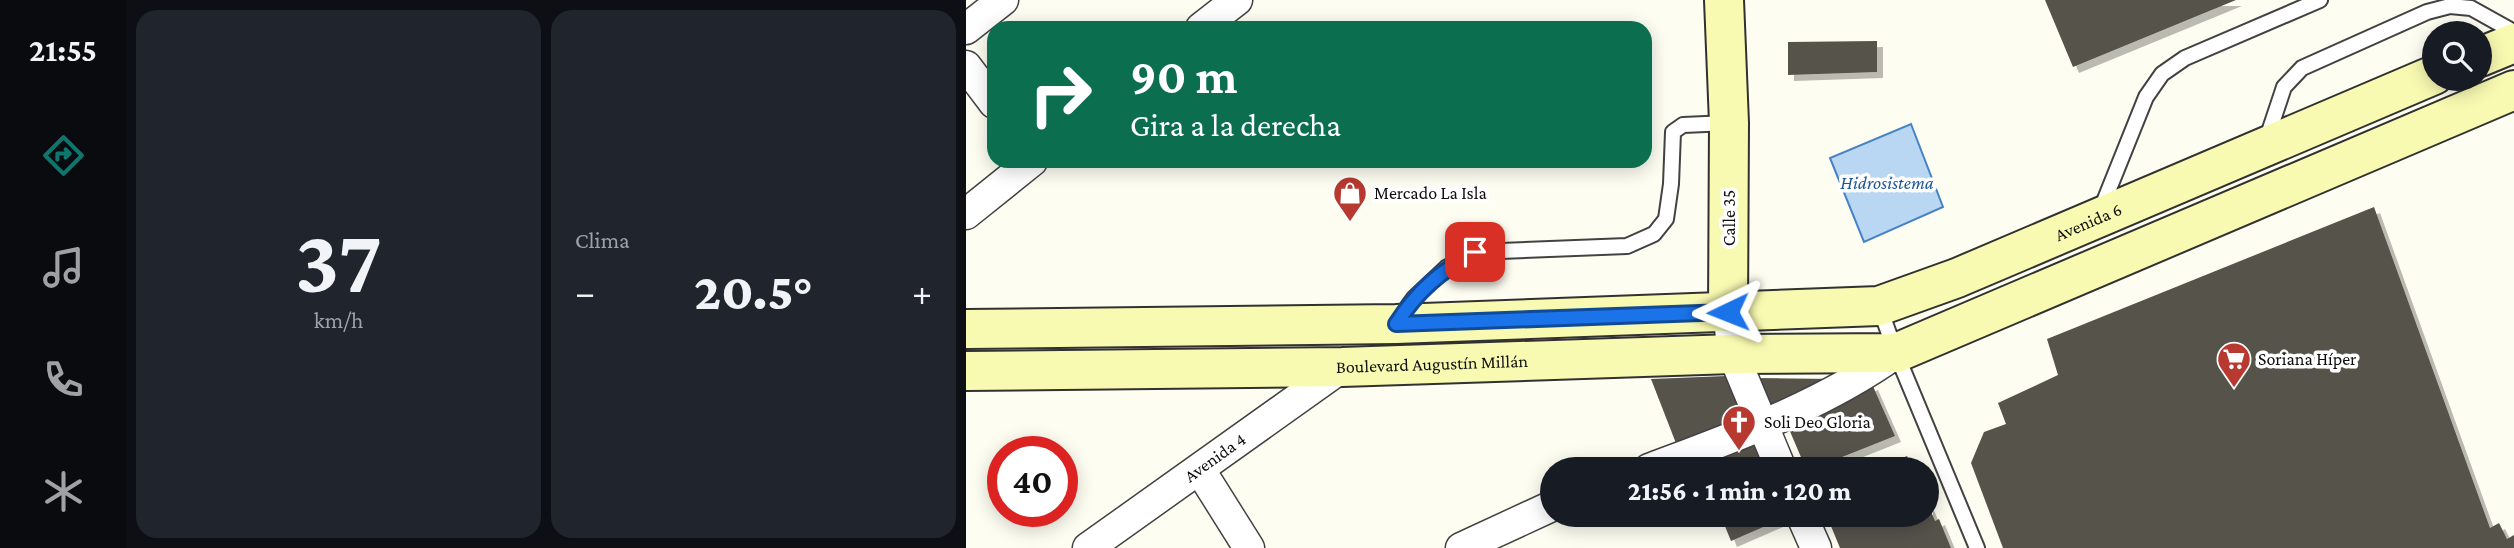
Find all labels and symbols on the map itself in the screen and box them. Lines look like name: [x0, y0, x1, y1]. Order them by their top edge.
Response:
water label: Hidrosistema: [1840, 172, 1934, 193]
shop icon: Mercado La Isla: [1331, 174, 1369, 223]
place label: Mercado La Isla: [1374, 183, 1487, 203]
street label: Calle 35: [1719, 190, 1739, 246]
street label: Avenida 6: [2052, 199, 2125, 245]
pin: [1445, 222, 1505, 282]
position arrow: [1691, 275, 1765, 349]
supermarket icon: Soriana Híper: [2215, 340, 2253, 389]
place label: Soriana Híper: [2258, 349, 2357, 369]
street label: Boulevard Augustín Millán: [1336, 351, 1529, 377]
church icon: Soli Deo Gloria: [1720, 403, 1758, 452]
place label: Soli Deo Gloria: [1764, 412, 1871, 432]
street label: Avenida 4: [1180, 429, 1250, 486]
speed limit sign: 40: [987, 436, 1078, 527]

